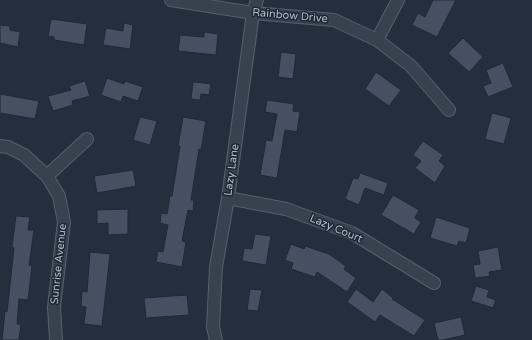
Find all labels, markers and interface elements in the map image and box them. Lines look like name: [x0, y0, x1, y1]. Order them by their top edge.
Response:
street label: Rainbow Drive: [252, 6, 328, 26]
street label: Lazy Lane: [222, 143, 242, 197]
street label: Lazy Court: [308, 212, 364, 246]
street label: Sunrise Avenue: [48, 223, 70, 305]

